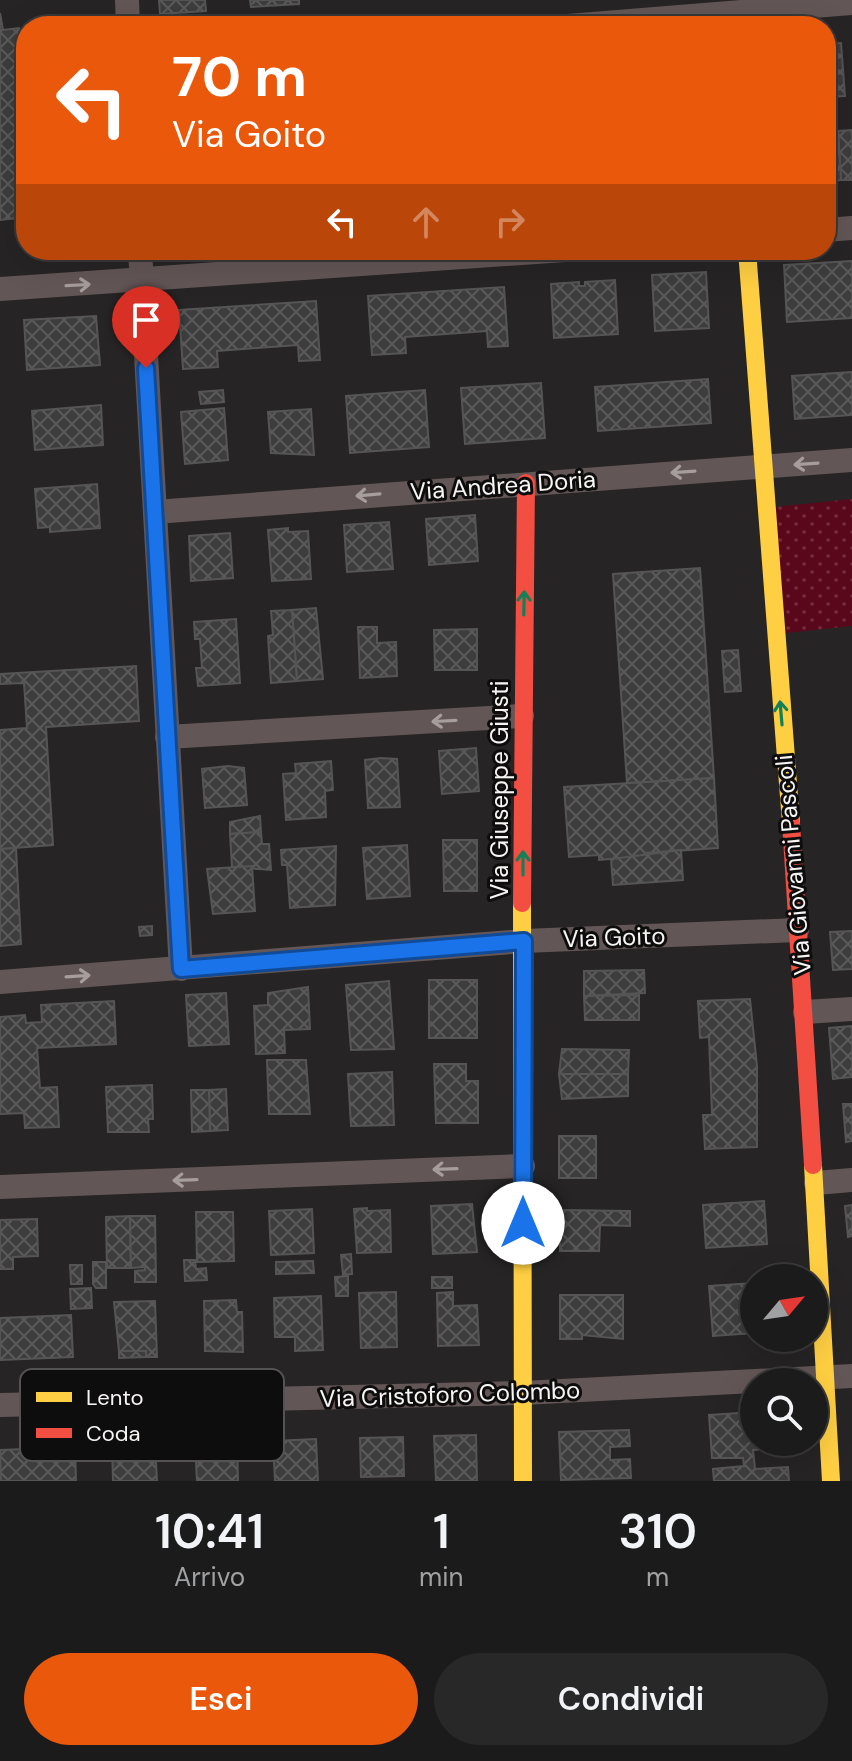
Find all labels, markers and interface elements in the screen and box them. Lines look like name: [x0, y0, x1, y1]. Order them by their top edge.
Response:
text: 70 m: [172, 40, 307, 113]
icon: left: [40, 48, 144, 152]
text: Via Goito: [172, 111, 326, 158]
icon: left: [320, 200, 364, 244]
icon: ahead: [404, 200, 448, 244]
icon: right: [488, 200, 532, 244]
one-way arrow: [64, 277, 91, 292]
pin: [112, 286, 180, 368]
icon: arrive: [124, 298, 168, 342]
one-way arrow: [794, 457, 820, 472]
street label: Via Andrea Doria: [409, 463, 597, 507]
one-way arrow: [670, 465, 697, 480]
one-way arrow: [355, 488, 382, 503]
one-way arrow: [516, 590, 532, 617]
street label: Via Giuseppe Giusti: [484, 680, 515, 900]
one-way arrow: [773, 700, 788, 727]
one-way arrow: [431, 713, 458, 728]
street label: Via Giovanni Pascoli: [768, 753, 818, 977]
one-way arrow: [515, 850, 531, 877]
street label: Via Goito: [562, 920, 666, 954]
one-way arrow: [64, 968, 91, 983]
one-way arrow: [432, 1162, 459, 1177]
one-way arrow: [172, 1172, 199, 1187]
position arrow: [481, 1181, 565, 1265]
north arrow: [740, 1264, 828, 1352]
map controls: [740, 1264, 828, 1456]
button: search: [740, 1368, 828, 1456]
legend: [20, 1369, 284, 1461]
street label: Via Cristoforo Colombo: [319, 1374, 581, 1414]
text: Lento: [86, 1383, 144, 1412]
text: Coda: [86, 1419, 141, 1448]
text: 10:41: [155, 1500, 264, 1563]
text: 1: [433, 1500, 450, 1563]
text: 310: [618, 1500, 697, 1563]
text: Arrivo: [174, 1560, 245, 1594]
text: min: [419, 1560, 463, 1594]
text: m: [646, 1560, 669, 1594]
button: Esci: [24, 1653, 418, 1745]
button: Condividi: [434, 1653, 828, 1745]

